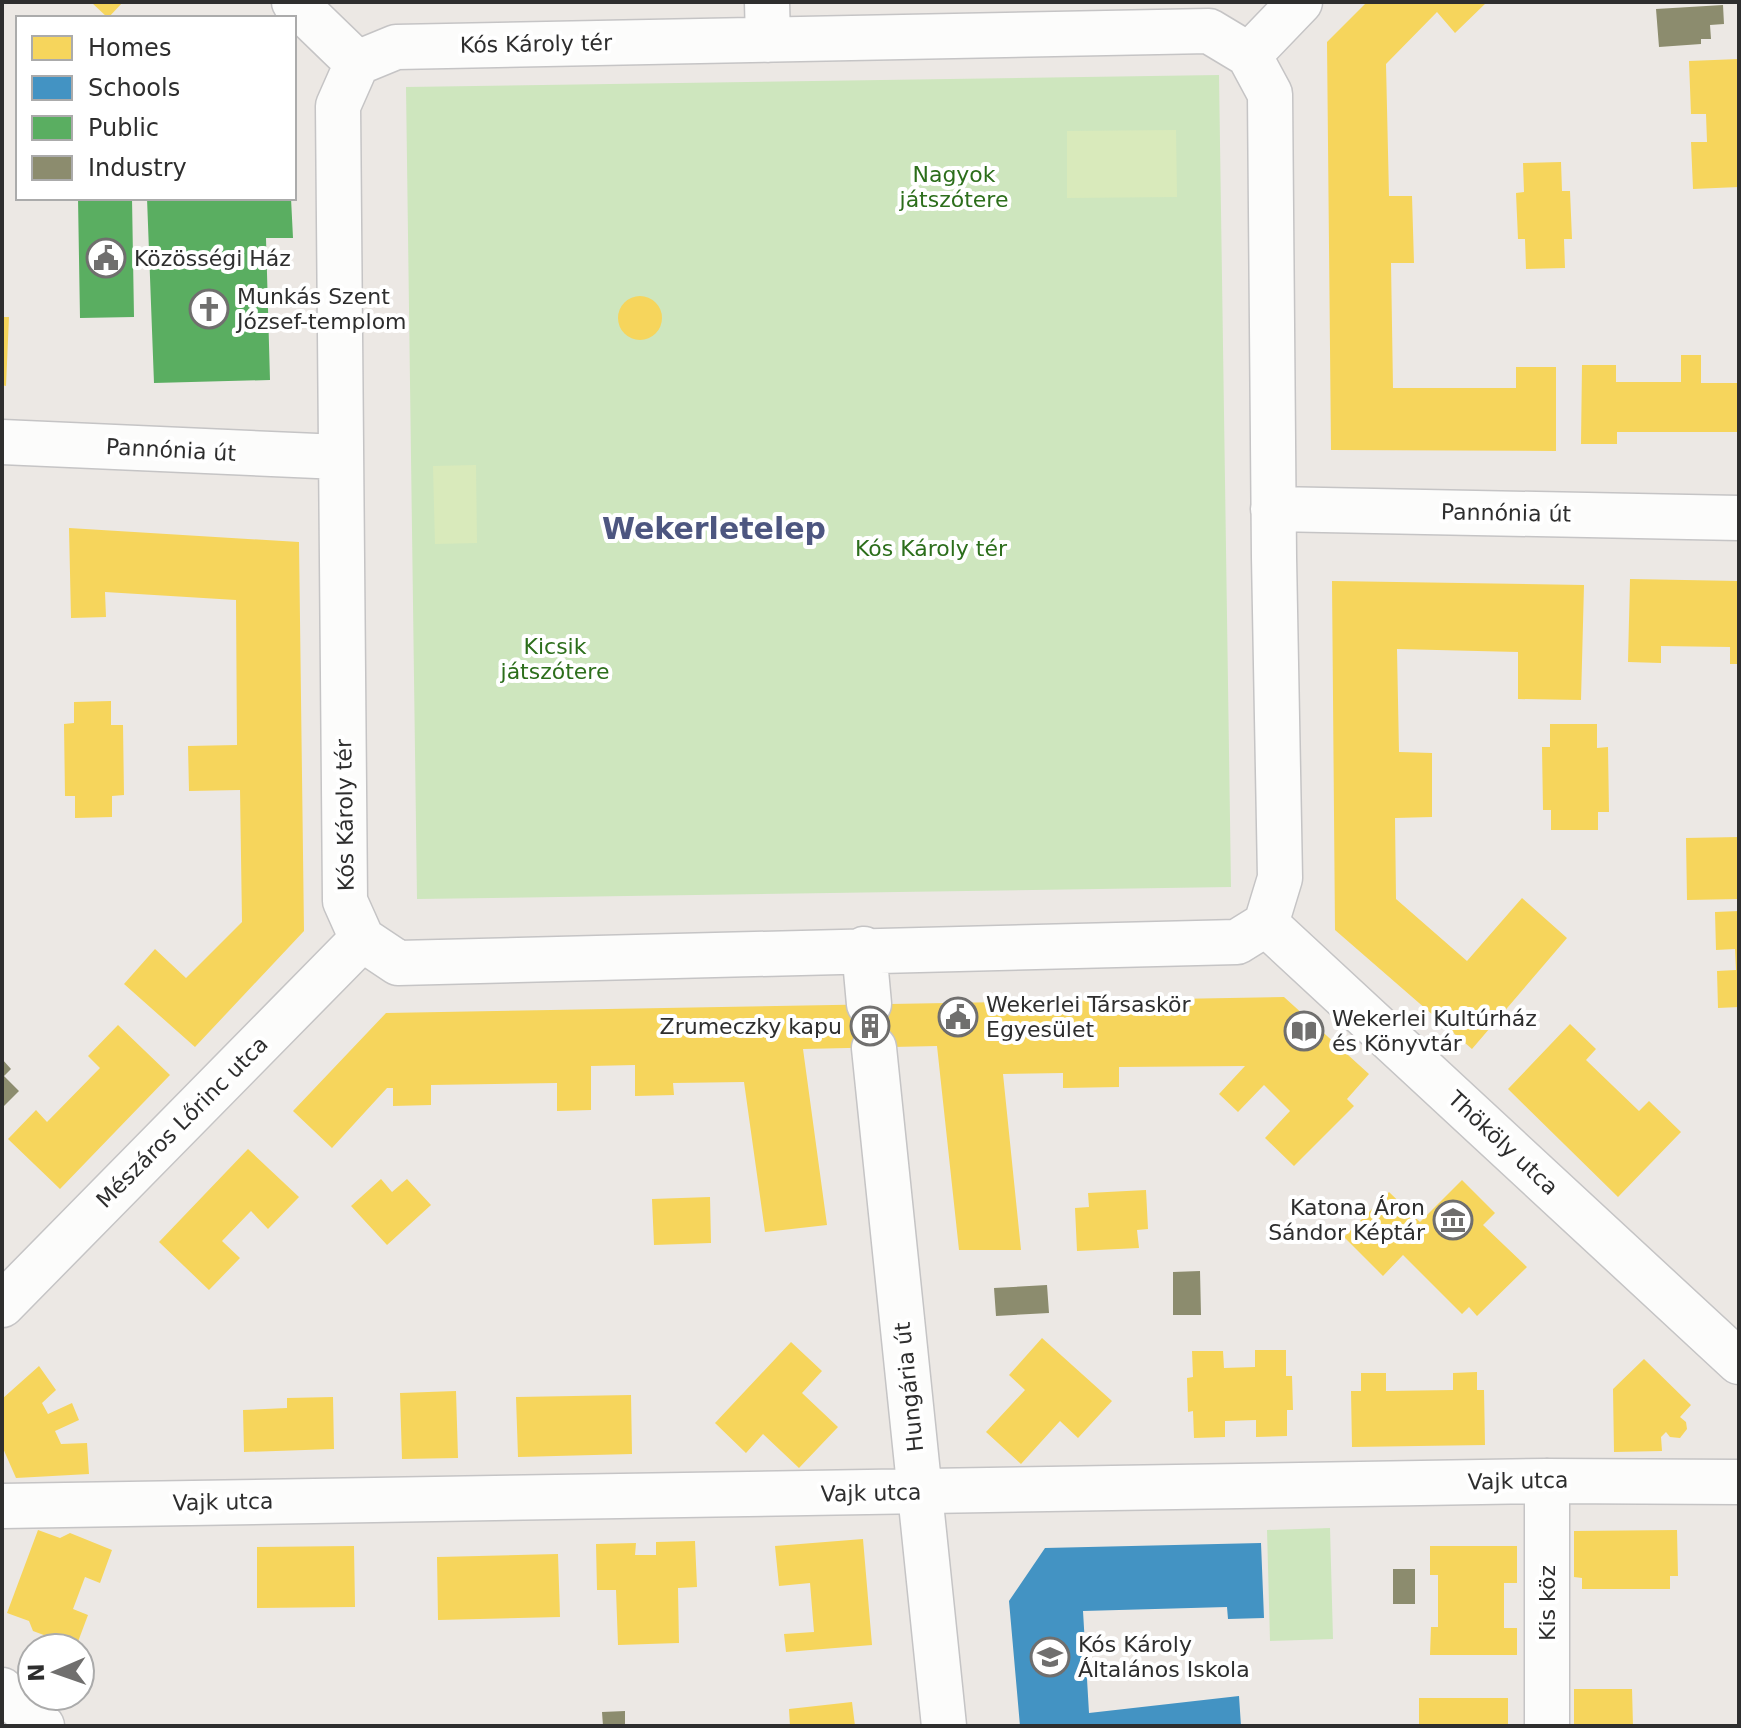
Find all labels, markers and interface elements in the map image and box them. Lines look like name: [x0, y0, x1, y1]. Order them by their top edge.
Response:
legend: [16, 16, 296, 200]
street label: Kós Károly tér: [460, 30, 613, 58]
text: Homes: [88, 34, 171, 62]
text: Schools: [88, 74, 180, 102]
text: Public: [88, 114, 159, 142]
text: Industry: [88, 154, 187, 182]
park label: Nagyok játszótere: [899, 162, 1008, 212]
public building icon: Közösségi Ház: [85, 237, 127, 279]
place label: Közösségi Ház: [134, 246, 291, 271]
place label: Munkás Szent József-templom: [235, 284, 407, 334]
church icon: Munkás Szent József-templom: [188, 288, 230, 330]
street label: Pannónia út: [105, 434, 237, 466]
street label: Pannónia út: [1441, 499, 1572, 527]
district label: Wekerletelep: [602, 511, 826, 546]
park label: Kós Károly tér: [855, 536, 1008, 561]
park label: Kicsik játszótere: [500, 634, 609, 684]
street label: Kós Károly tér: [331, 738, 359, 891]
place label: Wekerlei Társaskör Egyesület: [986, 992, 1191, 1042]
public building icon: Wekerlei Társaskör Egyesület: [937, 996, 979, 1038]
building icon: Zrumeczky kapu: [849, 1005, 891, 1047]
place label: Wekerlei Kultúrház és Könyvtár: [1332, 1006, 1537, 1056]
library icon: Wekerlei Kultúrház és Könyvtár: [1283, 1010, 1325, 1052]
place label: Zrumeczky kapu: [660, 1014, 842, 1039]
street label: Mészáros Lőrinc utca: [91, 1031, 273, 1213]
street label: Thököly utca: [1442, 1085, 1563, 1200]
place label: Katona Áron Sándor Képtár: [1268, 1195, 1426, 1245]
museum icon: Katona Áron Sándor Képtár: [1432, 1199, 1474, 1241]
street label: Hungária út: [890, 1321, 928, 1453]
street label: Vajk utca: [1467, 1468, 1569, 1494]
street label: Vajk utca: [820, 1480, 922, 1506]
street label: Vajk utca: [172, 1489, 274, 1515]
street label: Kis köz: [1535, 1565, 1560, 1641]
north arrow: [16, 1632, 96, 1712]
place label: Kós Károly Általános Iskola: [1078, 1632, 1250, 1682]
school or university icon: Kós Károly Általános Iskola: [1029, 1636, 1071, 1678]
text: N: [24, 1663, 49, 1682]

